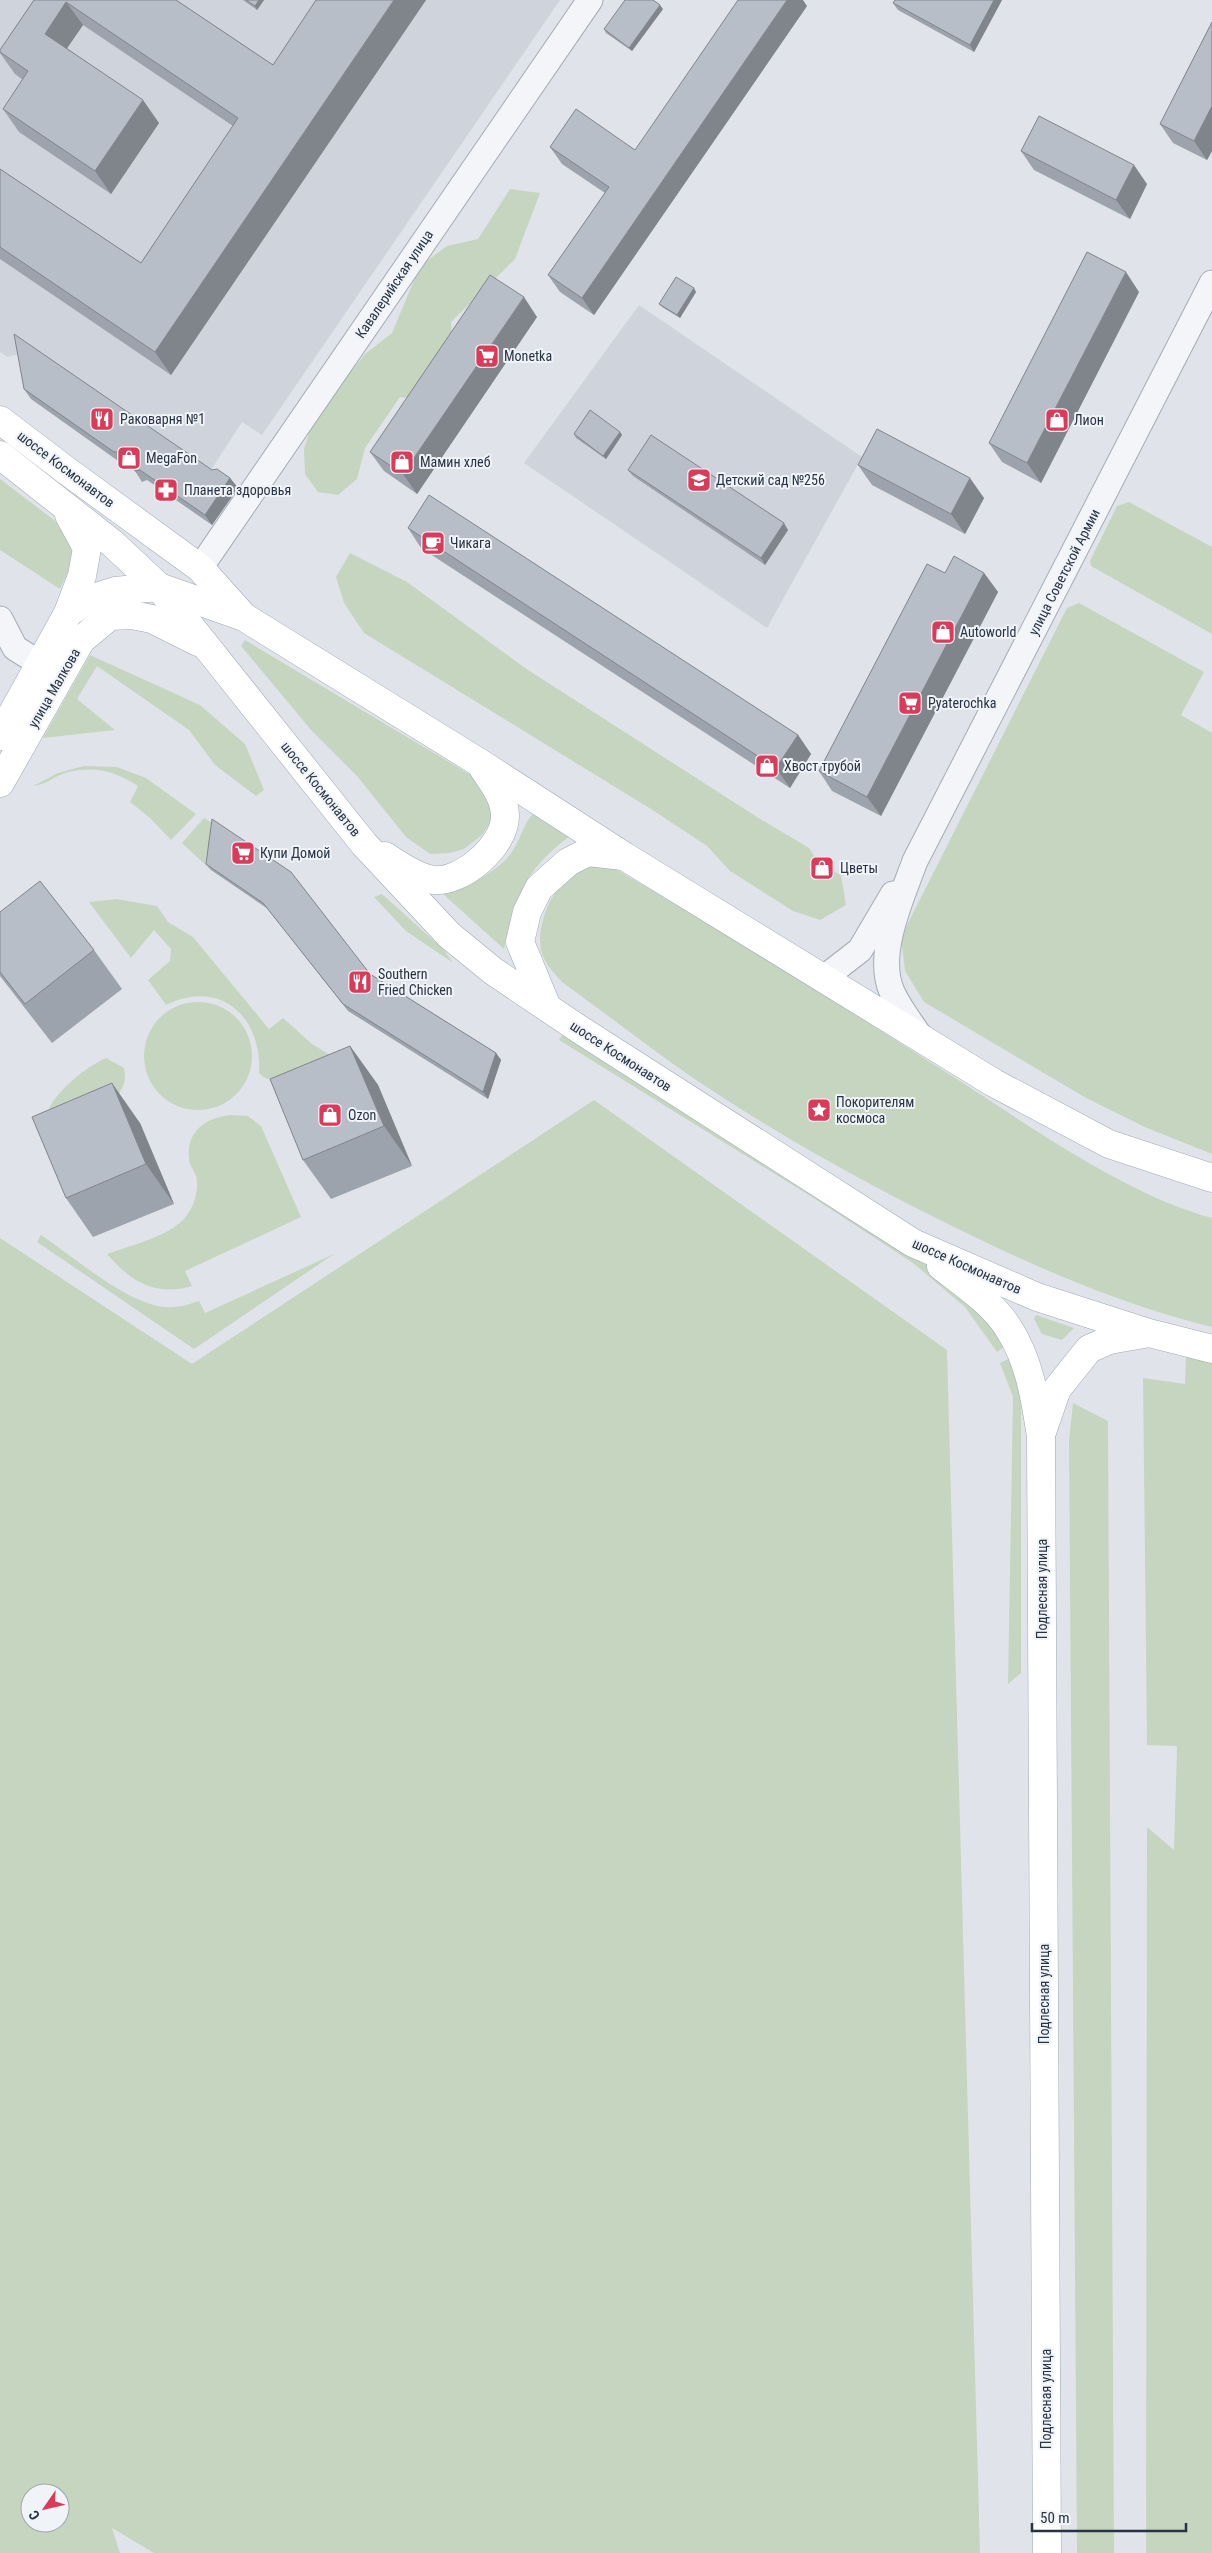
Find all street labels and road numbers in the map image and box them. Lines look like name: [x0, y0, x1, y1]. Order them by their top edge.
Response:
street label: Кавалерийская улица: [352, 227, 436, 341]
street label: шоссе Космонавтов: [14, 427, 118, 511]
street label: улица Советской Армии: [1025, 506, 1103, 638]
street label: улица Малкова: [25, 646, 83, 730]
street label: шоссе Космонавтов: [278, 738, 364, 840]
street label: шоссе Космонавтов: [567, 1017, 675, 1095]
street label: шоссе Космонавтов: [910, 1235, 1024, 1297]
street label: Подлесная улица: [1034, 1539, 1050, 1639]
street label: Подлесная улица: [1036, 1944, 1052, 2044]
street label: Подлесная улица: [1038, 2349, 1054, 2449]

